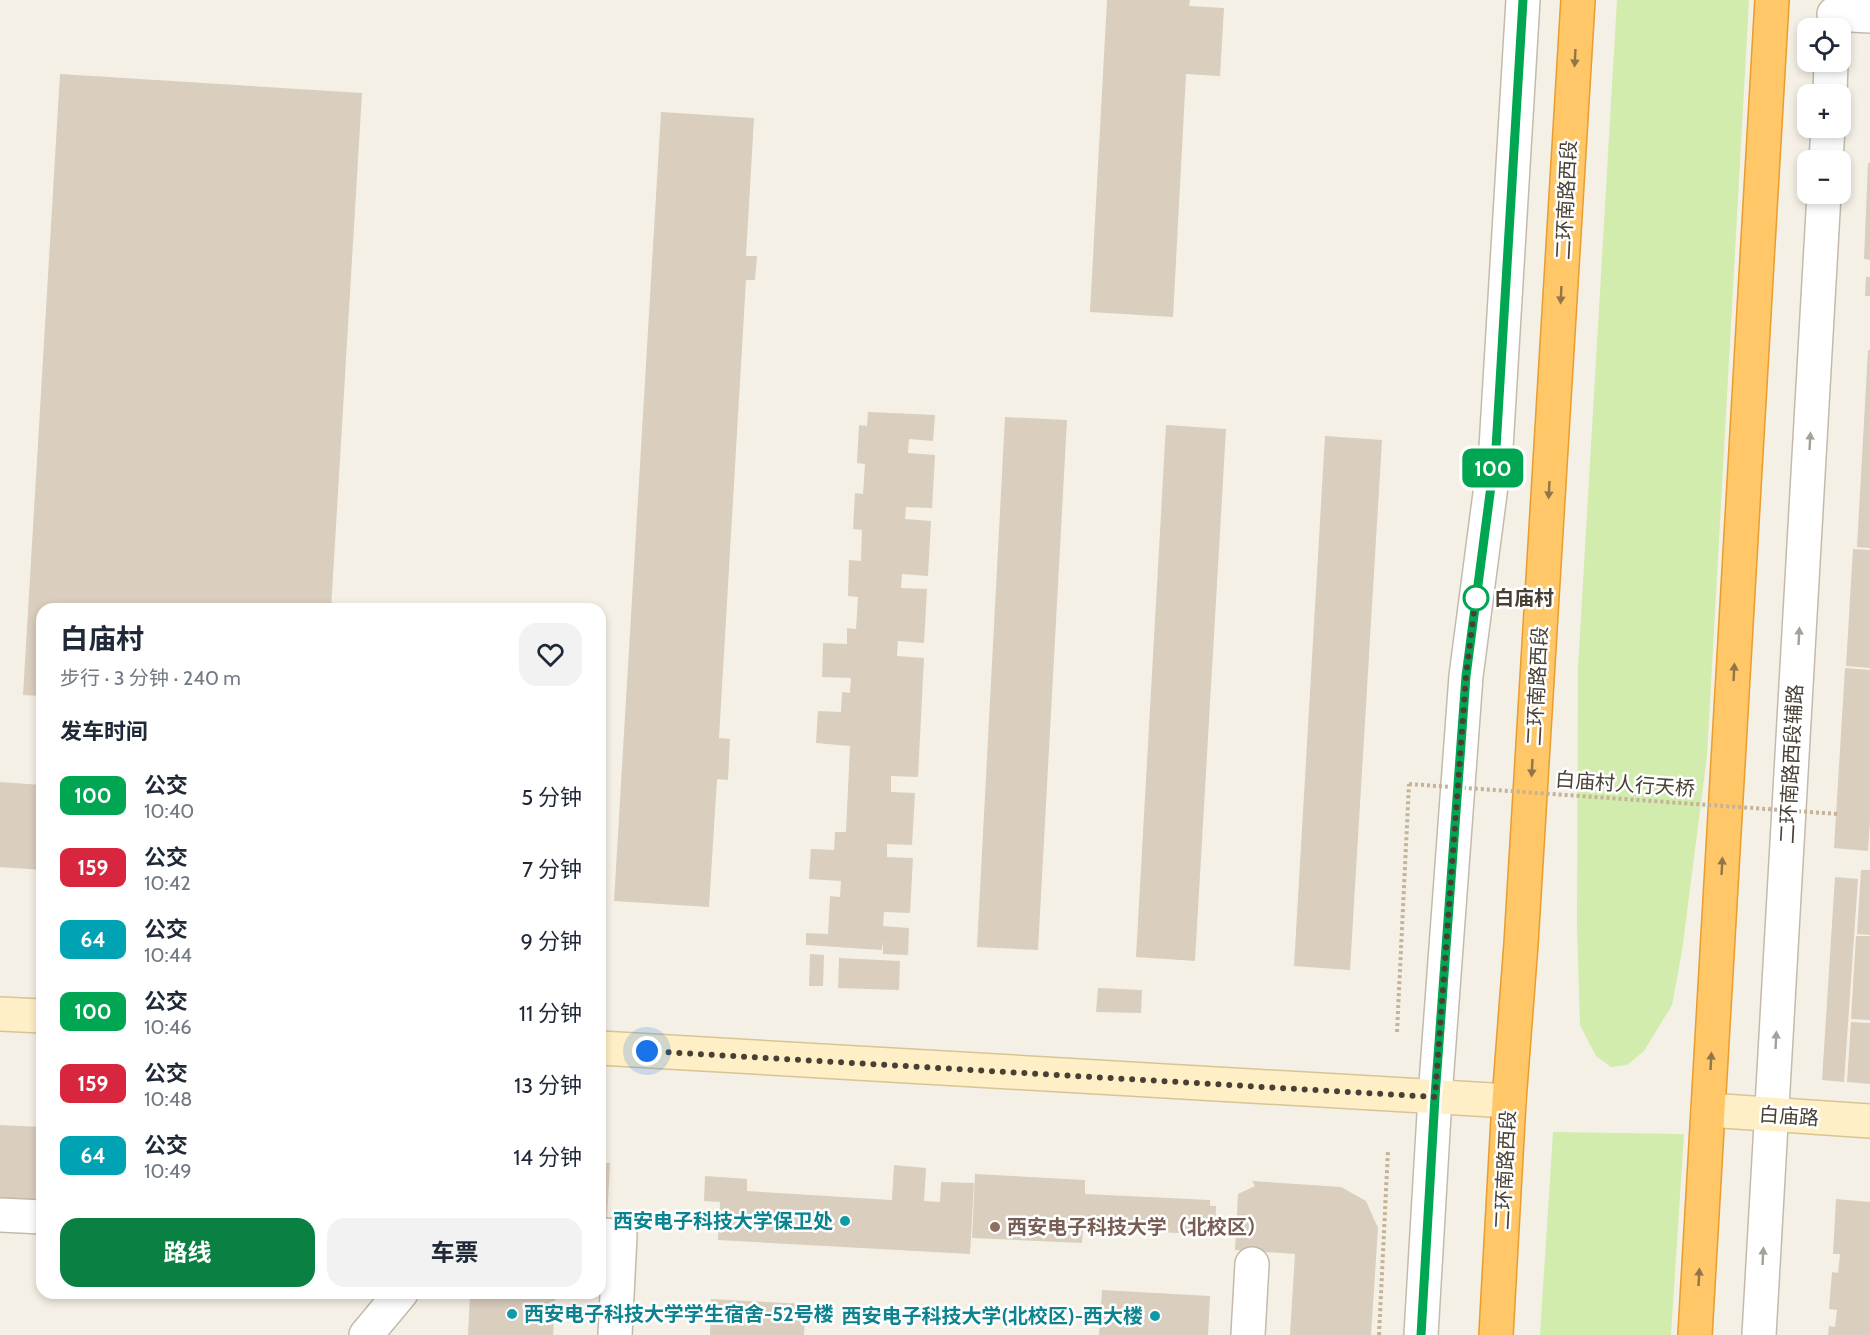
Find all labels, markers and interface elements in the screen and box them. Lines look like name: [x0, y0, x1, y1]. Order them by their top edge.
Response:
map controls: [1797, 18, 1851, 204]
button: locate: [1797, 18, 1851, 72]
one-way arrow: [1570, 49, 1579, 68]
button: +: [1797, 84, 1851, 138]
street label: 二环南路西段: [1551, 139, 1581, 261]
button: −: [1797, 150, 1851, 204]
one-way arrow: [1556, 285, 1565, 304]
one-way arrow: [1805, 431, 1814, 450]
line badge: 100: [1458, 448, 1528, 488]
text: 100: [1474, 456, 1512, 481]
one-way arrow: [1544, 480, 1553, 499]
marker: 白庙村: [1463, 585, 1489, 611]
place label: 白庙村: [1494, 586, 1554, 610]
text: 白庙村: [60, 622, 144, 656]
button: heart: [519, 623, 582, 686]
street label: 二环南路西段: [1522, 625, 1552, 747]
one-way arrow: [1794, 626, 1803, 645]
one-way arrow: [1729, 662, 1738, 681]
text: 步行 · 3 分钟 · 240 m: [60, 666, 241, 690]
street label: 二环南路西段辅路: [1775, 683, 1807, 845]
text: 发车时间: [60, 718, 148, 745]
one-way arrow: [1527, 759, 1537, 778]
street label: 白庙村人行天桥: [1554, 767, 1696, 801]
text: 公交: [144, 772, 188, 799]
text: 100: [74, 783, 112, 808]
text: 5 分钟: [521, 784, 582, 811]
text: 10:40: [144, 799, 194, 823]
text: 公交: [144, 844, 188, 871]
text: 159: [78, 855, 108, 880]
text: 7 分钟: [522, 856, 582, 883]
one-way arrow: [1718, 857, 1727, 876]
text: 10:42: [144, 871, 191, 895]
text: 公交: [144, 916, 188, 943]
text: 64: [81, 927, 105, 952]
text: 9 分钟: [521, 928, 582, 955]
text: 10:44: [144, 943, 192, 967]
text: 公交: [144, 988, 188, 1015]
text: 100: [74, 999, 112, 1024]
text: 11 分钟: [519, 1000, 582, 1027]
text: 10:46: [144, 1015, 192, 1039]
one-way arrow: [1771, 1030, 1780, 1049]
your location: [632, 1036, 662, 1066]
one-way arrow: [1707, 1051, 1716, 1070]
text: 公交: [144, 1060, 188, 1087]
text: 159: [78, 1071, 108, 1096]
text: 13 分钟: [514, 1072, 582, 1099]
text: 10:48: [144, 1087, 192, 1111]
street label: 白庙路: [1758, 1102, 1820, 1130]
street label: 二环南路西段: [1490, 1109, 1520, 1231]
text: 公交: [144, 1132, 188, 1159]
text: 64: [81, 1143, 105, 1168]
text: 14 分钟: [513, 1144, 582, 1171]
text: 10:49: [144, 1159, 192, 1183]
place label: 西安电子科技大学保卫处: [613, 1209, 833, 1233]
marker: 西安电子科技大学保卫处: [838, 1214, 852, 1228]
place label: 西安电子科技大学（北校区）: [1007, 1215, 1267, 1239]
button: 路线: [60, 1218, 315, 1287]
button: 车票: [327, 1218, 582, 1287]
marker: 西安电子科技大学（北校区）: [988, 1220, 1002, 1234]
one-way arrow: [1759, 1246, 1768, 1265]
one-way arrow: [1694, 1267, 1703, 1286]
place label: 西安电子科技大学学生宿舍-52号楼: [524, 1302, 834, 1326]
place label: 西安电子科技大学(北校区)-西大楼: [842, 1304, 1143, 1328]
marker: 西安电子科技大学学生宿舍-52号楼: [505, 1307, 519, 1321]
marker: 西安电子科技大学(北校区)-西大楼: [1148, 1309, 1162, 1323]

